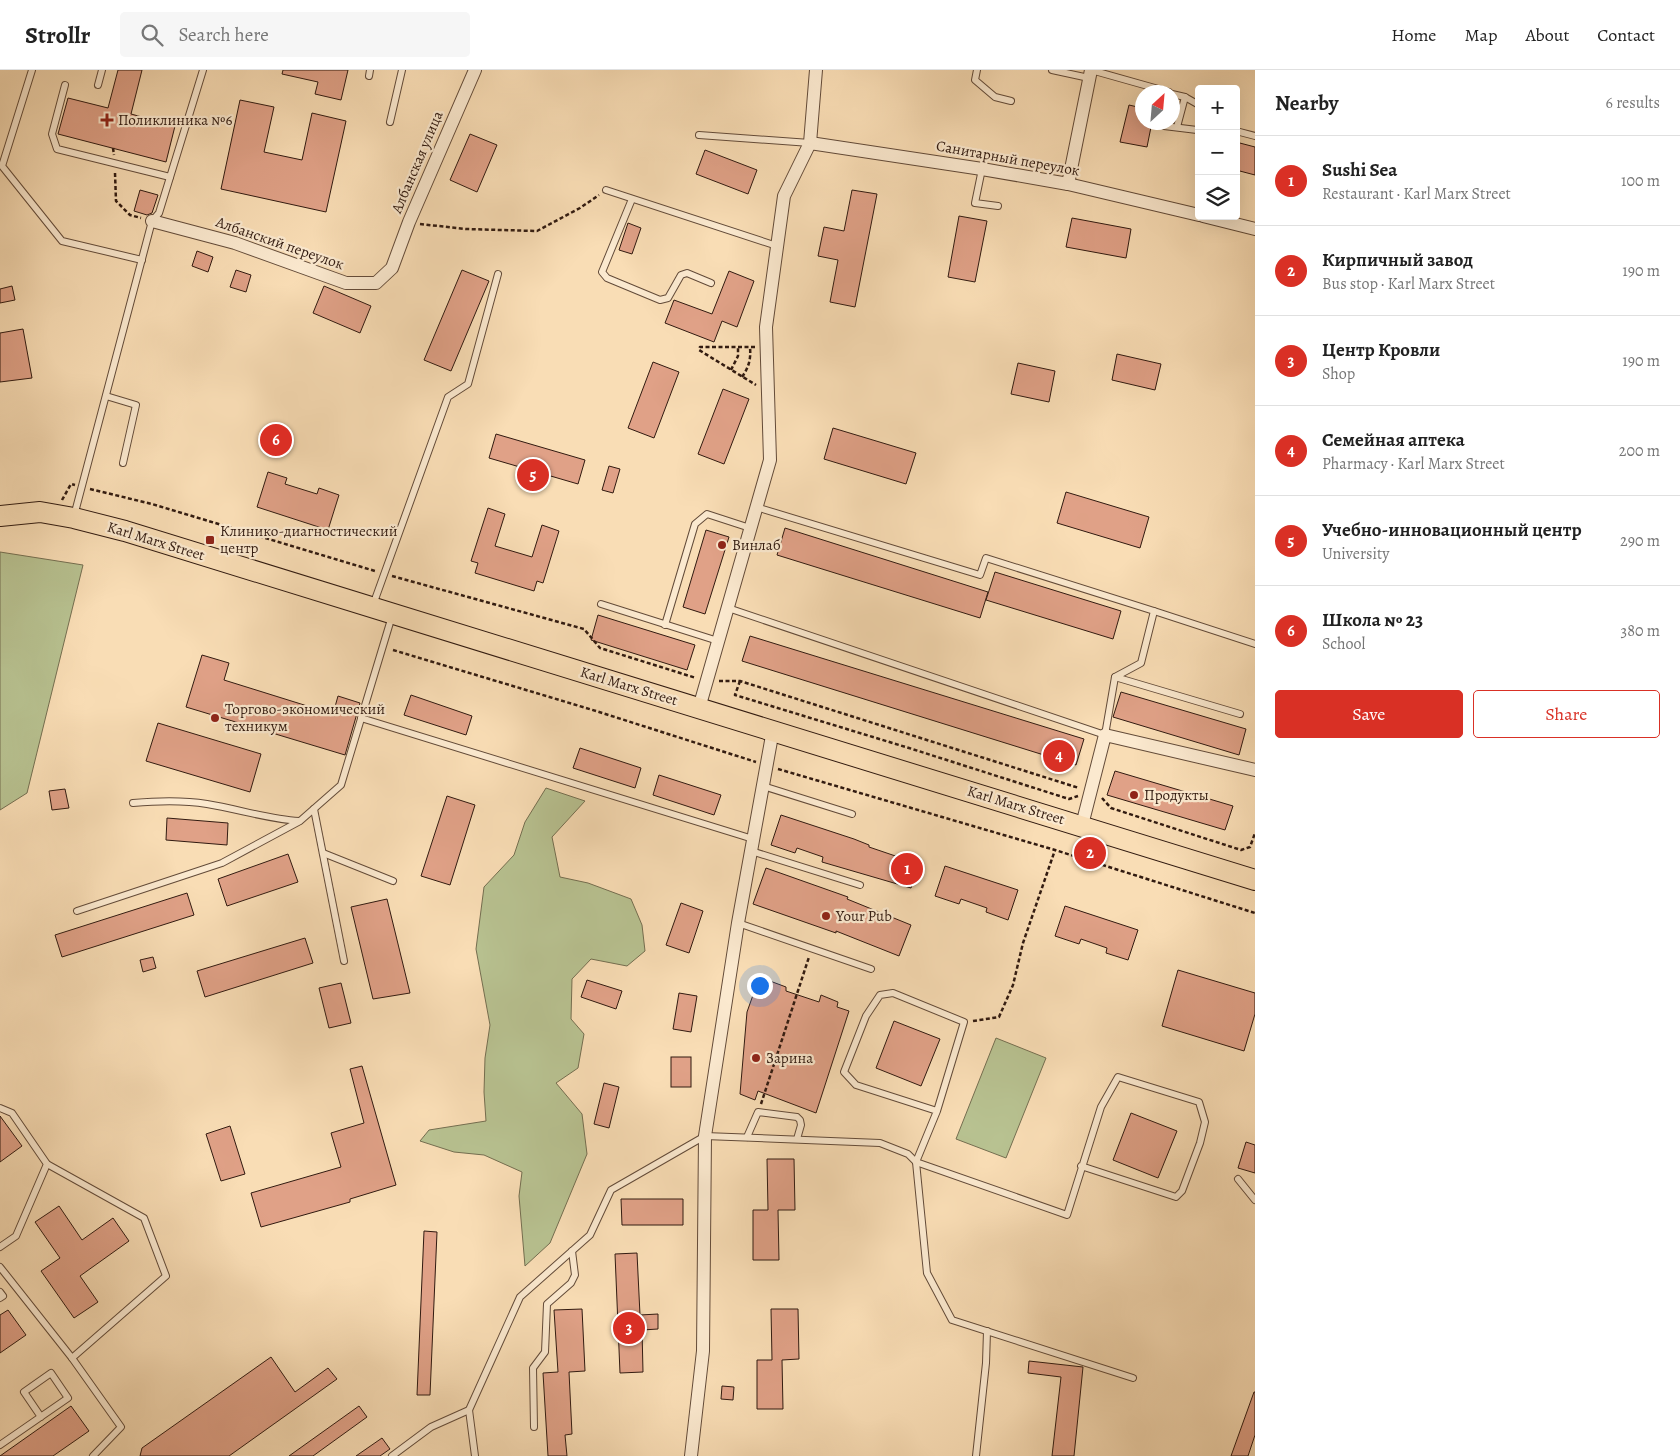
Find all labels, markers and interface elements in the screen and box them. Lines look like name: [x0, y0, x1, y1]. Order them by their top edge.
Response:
search box: [120, 12, 470, 57]
text: Strollr: [25, 19, 90, 51]
icon: search: [138, 21, 166, 49]
text: Search here: [178, 22, 269, 48]
text: Home: [1391, 23, 1436, 47]
text: Map: [1464, 23, 1497, 47]
text: About: [1525, 23, 1569, 47]
text: Contact: [1597, 23, 1655, 47]
north arrow: [1135, 85, 1180, 130]
map controls: [1195, 85, 1240, 220]
button: +: [1195, 85, 1240, 130]
text: Nearby: [1275, 89, 1338, 117]
text: 6 results: [1606, 92, 1660, 114]
street label: Албанская улица: [386, 108, 448, 217]
place label: Поликлиника №6: [118, 110, 232, 130]
marker: Поликлиника №6: [100, 113, 114, 127]
button: −: [1195, 130, 1240, 175]
street label: Санитарный переулок: [935, 136, 1082, 181]
text: Sushi Sea: [1322, 157, 1397, 183]
text: 1: [1288, 170, 1294, 192]
text: 100 m: [1621, 170, 1660, 192]
button: layers: [1195, 175, 1240, 220]
text: Restaurant · Karl Marx Street: [1322, 183, 1511, 205]
street label: Албанский переулок: [212, 211, 347, 274]
text: Кирпичный завод: [1322, 247, 1473, 273]
text: 2: [1287, 260, 1295, 282]
text: 190 m: [1622, 260, 1660, 282]
text: Bus stop · Karl Marx Street: [1322, 273, 1495, 295]
text: Центр Кровли: [1322, 337, 1440, 363]
text: 3: [1288, 350, 1294, 372]
text: 190 m: [1622, 350, 1660, 372]
text: Shop: [1322, 363, 1355, 385]
pin: 6: [260, 421, 292, 459]
text: Семейная аптека: [1322, 427, 1465, 453]
text: 4: [1287, 440, 1295, 462]
text: 200 m: [1619, 440, 1660, 462]
text: Pharmacy · Karl Marx Street: [1322, 453, 1505, 475]
pin: 5: [517, 456, 549, 494]
street label: Karl Marx Street: [105, 517, 207, 565]
text: Учебно-инновационный центр: [1322, 517, 1582, 543]
place label: Клинико-диагностический центр: [220, 521, 398, 558]
text: 5: [1288, 530, 1294, 552]
text: 290 m: [1620, 530, 1660, 552]
marker: Клинико-диагностический центр: [204, 534, 216, 546]
place label: Винлаб: [732, 535, 781, 555]
marker: Винлаб: [716, 539, 728, 551]
text: University: [1322, 543, 1389, 565]
text: Школа № 23: [1322, 607, 1423, 633]
text: 6: [1287, 620, 1295, 642]
text: 380 m: [1621, 620, 1660, 642]
text: School: [1322, 633, 1365, 655]
street label: Karl Marx Street: [578, 662, 680, 710]
button: Save: [1275, 690, 1463, 738]
button: Share: [1473, 690, 1660, 738]
place label: Торгово-экономический техникум: [225, 699, 385, 736]
marker: Торгово-экономический техникум: [209, 712, 221, 724]
pin: 4: [1043, 737, 1075, 775]
street label: Karl Marx Street: [965, 781, 1067, 829]
place label: Продукты: [1144, 785, 1209, 805]
marker: Продукты: [1128, 789, 1140, 801]
pin: 2: [1074, 834, 1106, 872]
pin: 1: [891, 850, 923, 888]
place label: Your Pub: [835, 906, 892, 926]
marker: Your Pub: [820, 910, 832, 922]
your location: [747, 973, 773, 999]
place label: Зарина: [766, 1048, 813, 1068]
marker: Зарина: [750, 1052, 762, 1064]
pin: 3: [613, 1309, 645, 1347]

